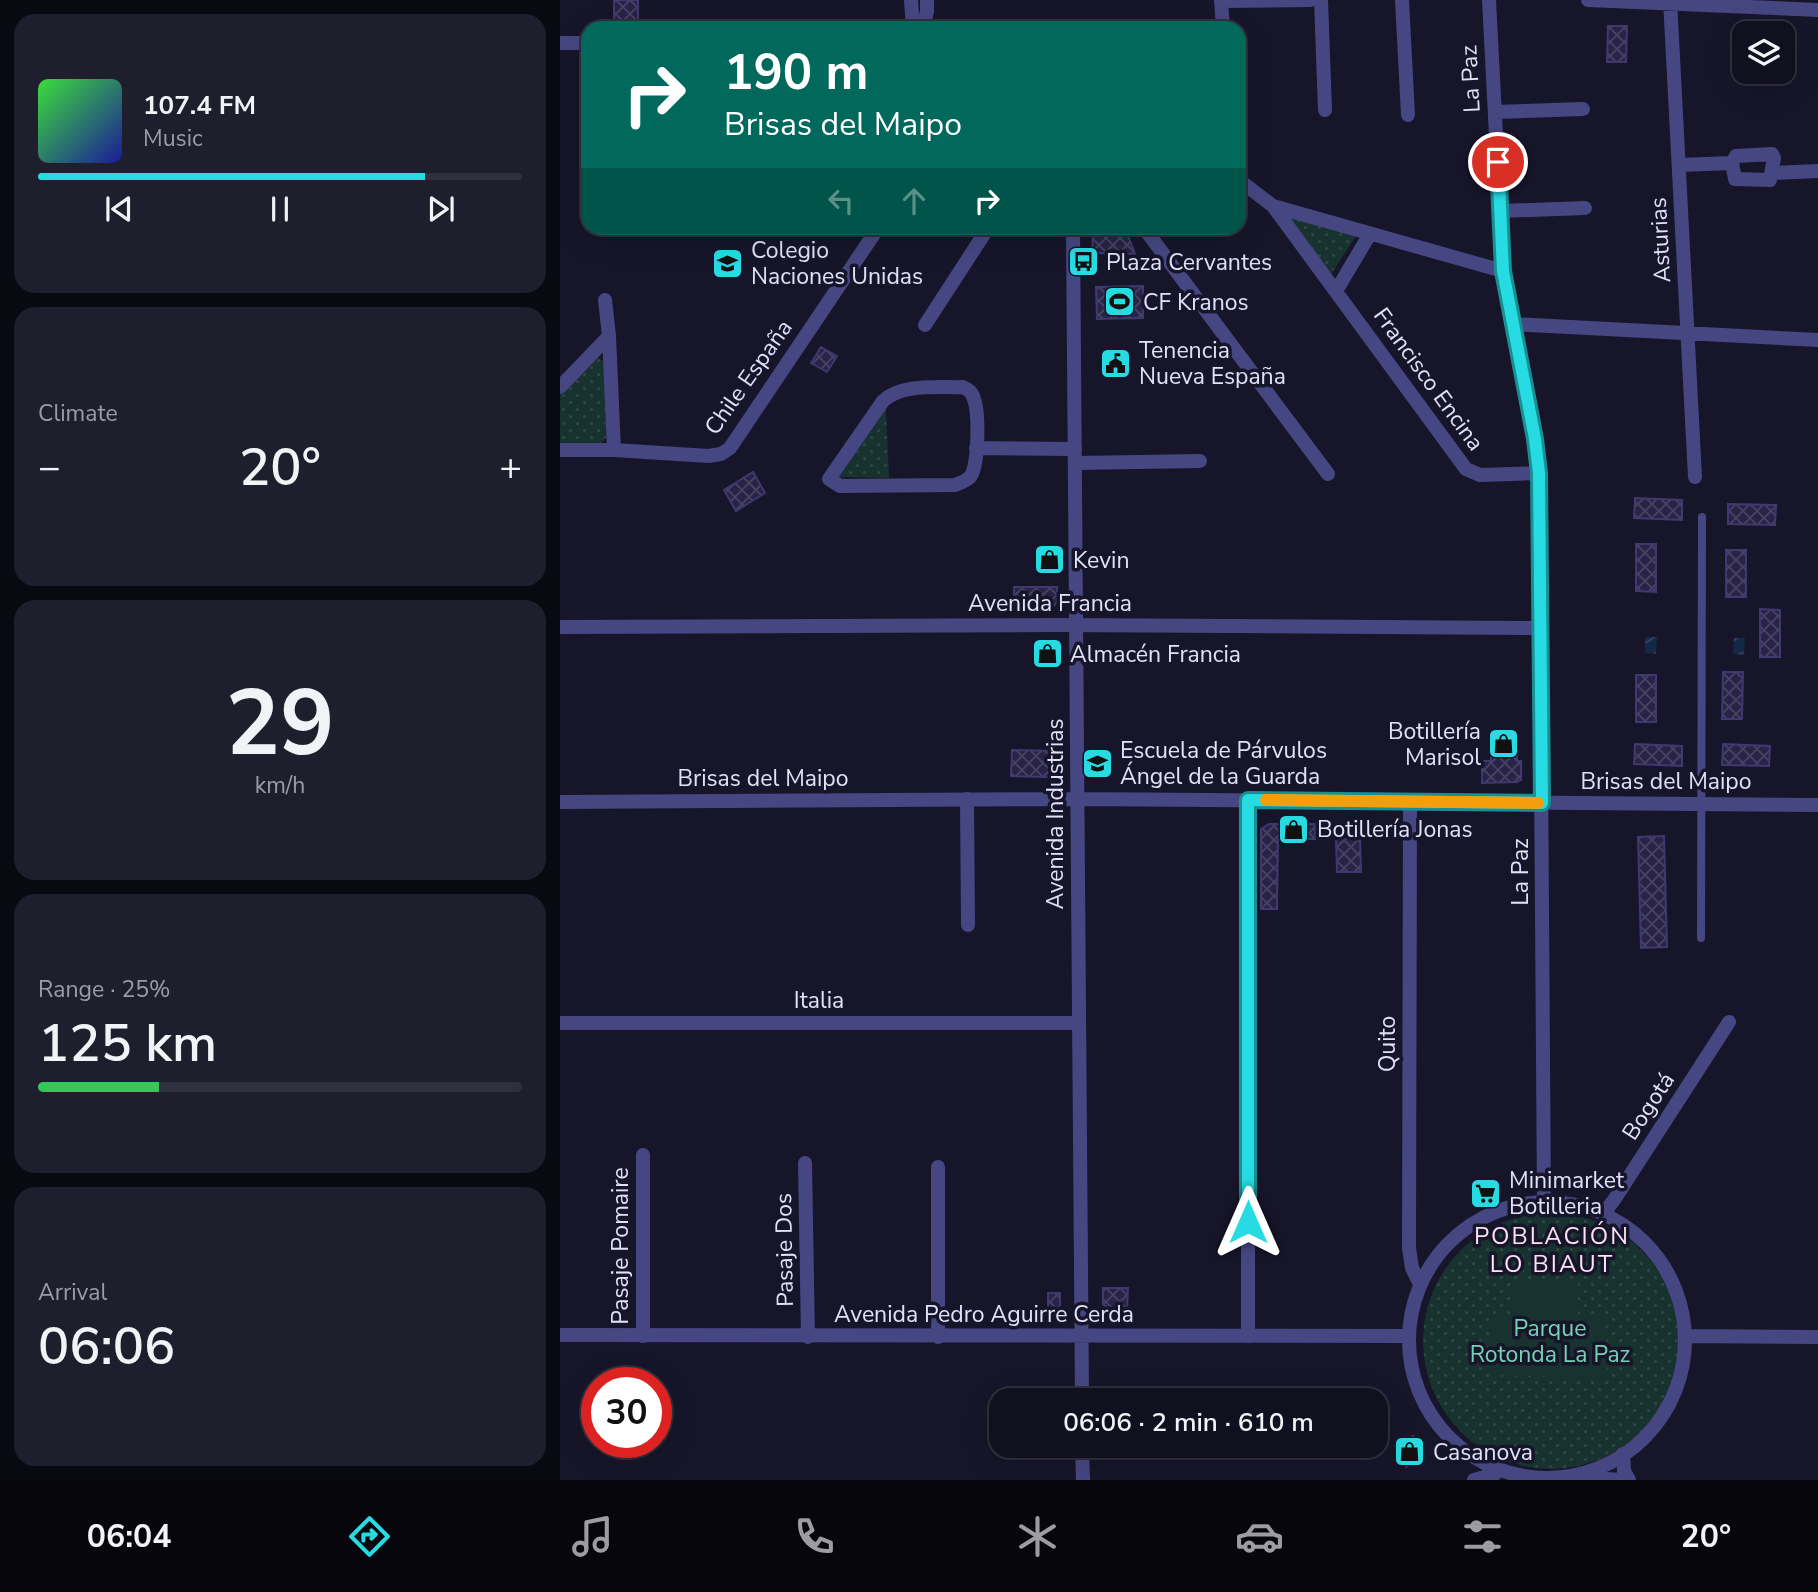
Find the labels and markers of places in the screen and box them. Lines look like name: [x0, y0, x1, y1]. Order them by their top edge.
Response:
pin: [1468, 132, 1528, 192]
place label: Colegio Naciones Unidas: [751, 235, 923, 292]
bus stop icon: Plaza Cervantes: [1066, 245, 1100, 279]
school or university icon: Colegio Naciones Unidas: [711, 246, 745, 280]
place label: Plaza Cervantes: [1106, 247, 1272, 278]
sports icon: CF Kranos: [1103, 285, 1137, 319]
place label: CF Kranos: [1143, 287, 1249, 318]
place label: Tenencia Nueva España: [1139, 335, 1286, 392]
public building icon: Tenencia Nueva España: [1099, 346, 1133, 380]
shop icon: Kevin: [1033, 543, 1067, 577]
place label: Kevin: [1073, 545, 1129, 576]
shop icon: Almacén Francia: [1030, 637, 1064, 671]
place label: Almacén Francia: [1070, 639, 1241, 670]
place label: Botillería Marisol: [1388, 716, 1481, 773]
shop icon: Botillería Marisol: [1487, 727, 1521, 761]
place label: Escuela de Párvulos Ángel de la Guarda: [1120, 735, 1327, 792]
school or university icon: Escuela de Párvulos Ángel de la Guarda: [1080, 746, 1114, 780]
shop icon: Botillería Jonas: [1277, 812, 1311, 846]
place label: Botillería Jonas: [1317, 814, 1473, 845]
place label: Minimarket Botilleria: [1509, 1165, 1625, 1222]
supermarket icon: Minimarket Botilleria: [1469, 1176, 1503, 1210]
shop icon: Casanova: [1393, 1435, 1427, 1469]
place label: Casanova: [1433, 1437, 1533, 1468]

